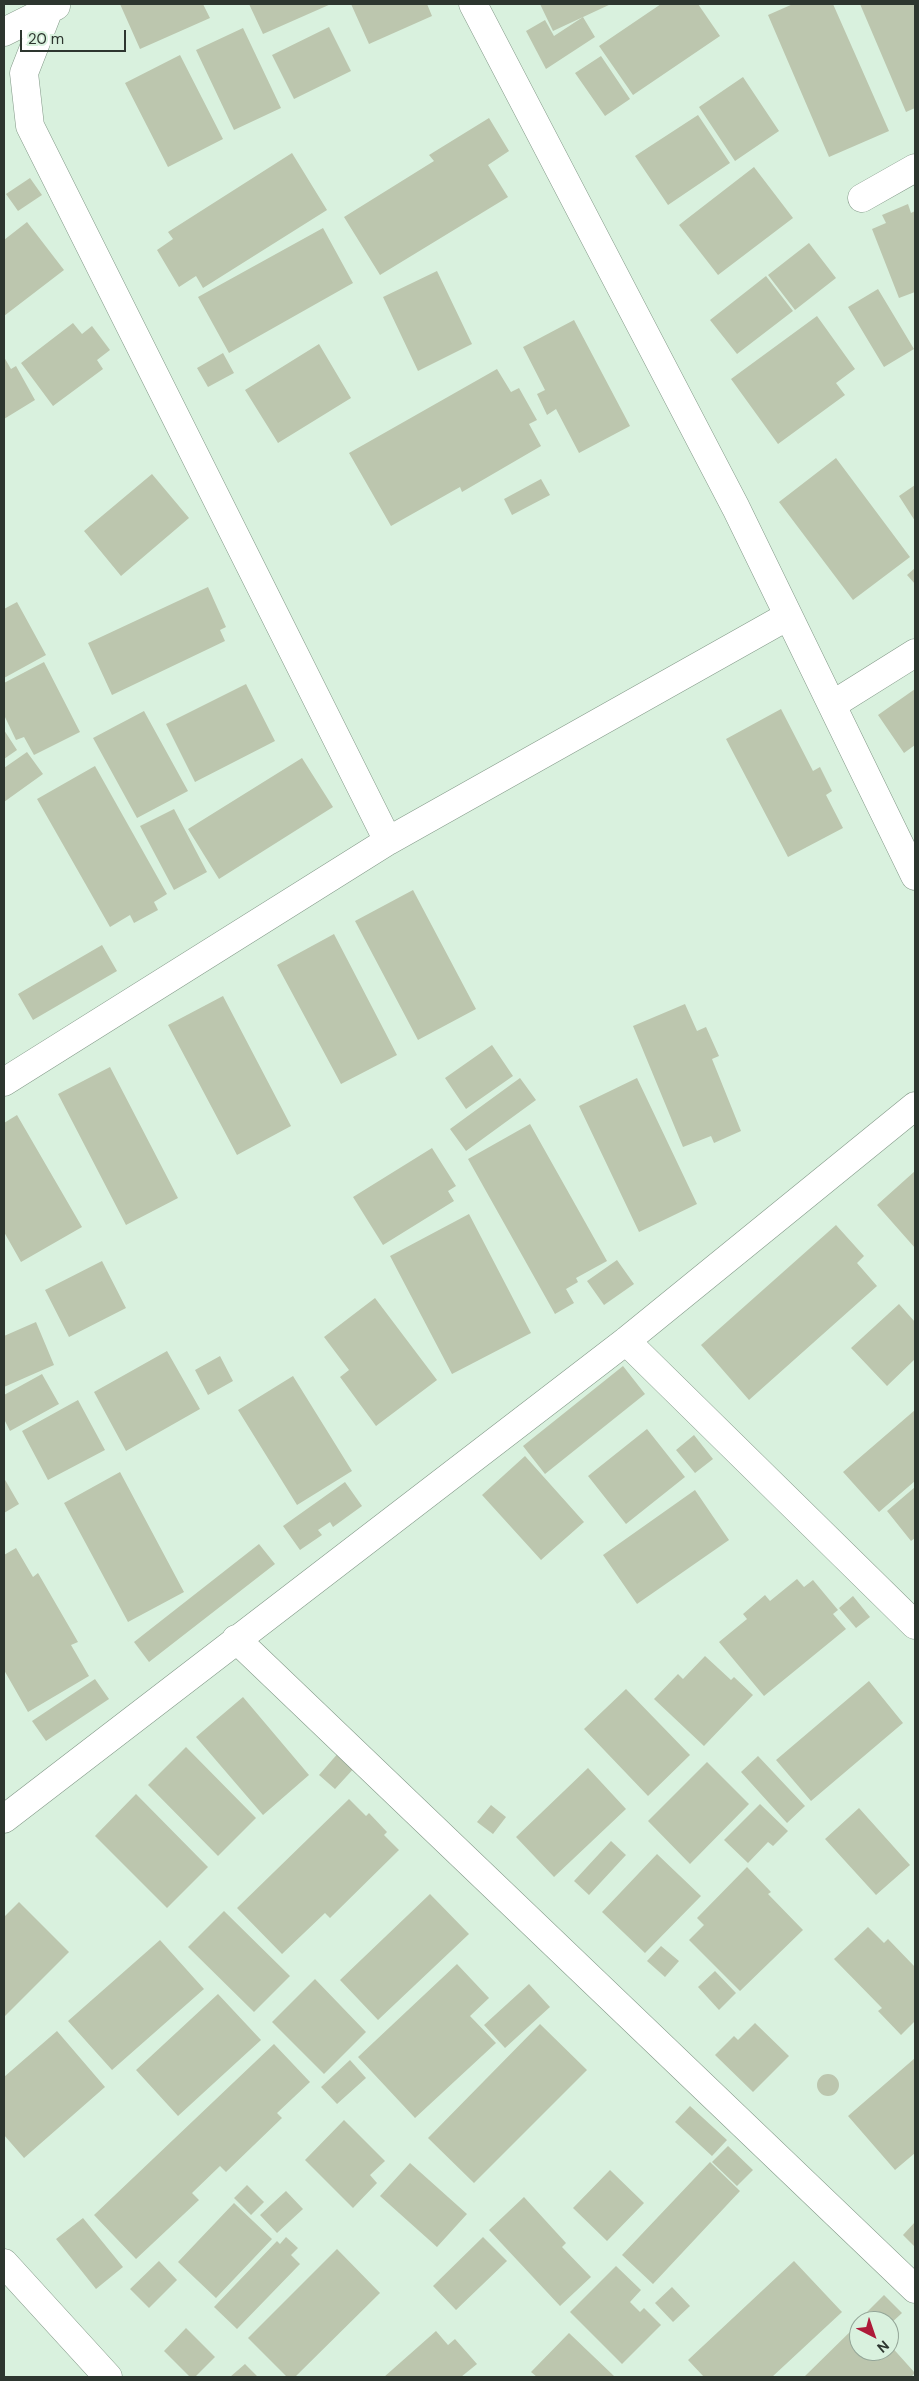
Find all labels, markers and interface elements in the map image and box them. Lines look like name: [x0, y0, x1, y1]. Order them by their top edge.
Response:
scale bar: [22, 20, 129, 52]
text: 20 m: [28, 29, 64, 49]
north arrow: [849, 2311, 899, 2361]
text: N: [873, 2336, 893, 2357]

